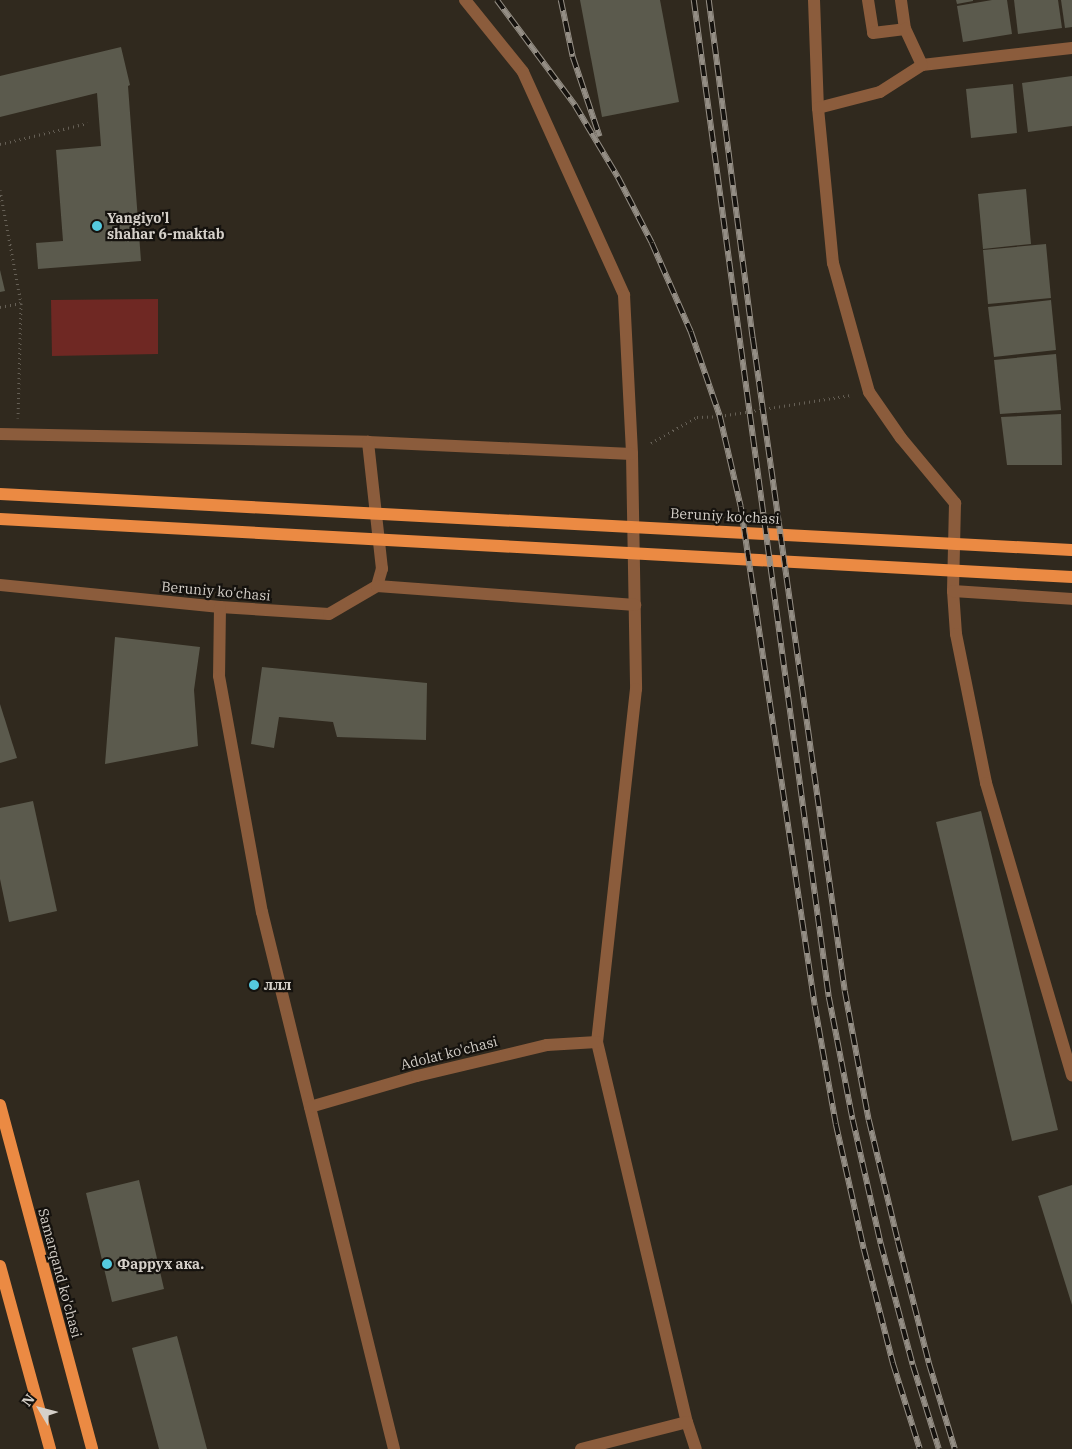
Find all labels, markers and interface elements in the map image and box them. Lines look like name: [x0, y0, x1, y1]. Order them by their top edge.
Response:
place label: Yangiyo'l shahar 6-maktab: [107, 210, 225, 242]
marker: Yangiyo'l shahar 6-maktab: [91, 220, 103, 232]
street label: Beruniy ko'chasi: [670, 505, 780, 527]
street label: Beruniy ko'chasi: [161, 578, 271, 604]
place label: ллл: [264, 977, 291, 993]
marker: ллл: [248, 979, 260, 991]
street label: Adolat ko'chasi: [399, 1033, 499, 1073]
street label: Samarqand ko'chasi: [35, 1206, 85, 1340]
place label: Фаррух ака.: [117, 1256, 204, 1272]
marker: Фаррух ака.: [101, 1258, 113, 1270]
north arrow: [15, 1384, 65, 1434]
text: N: [17, 1390, 39, 1410]

